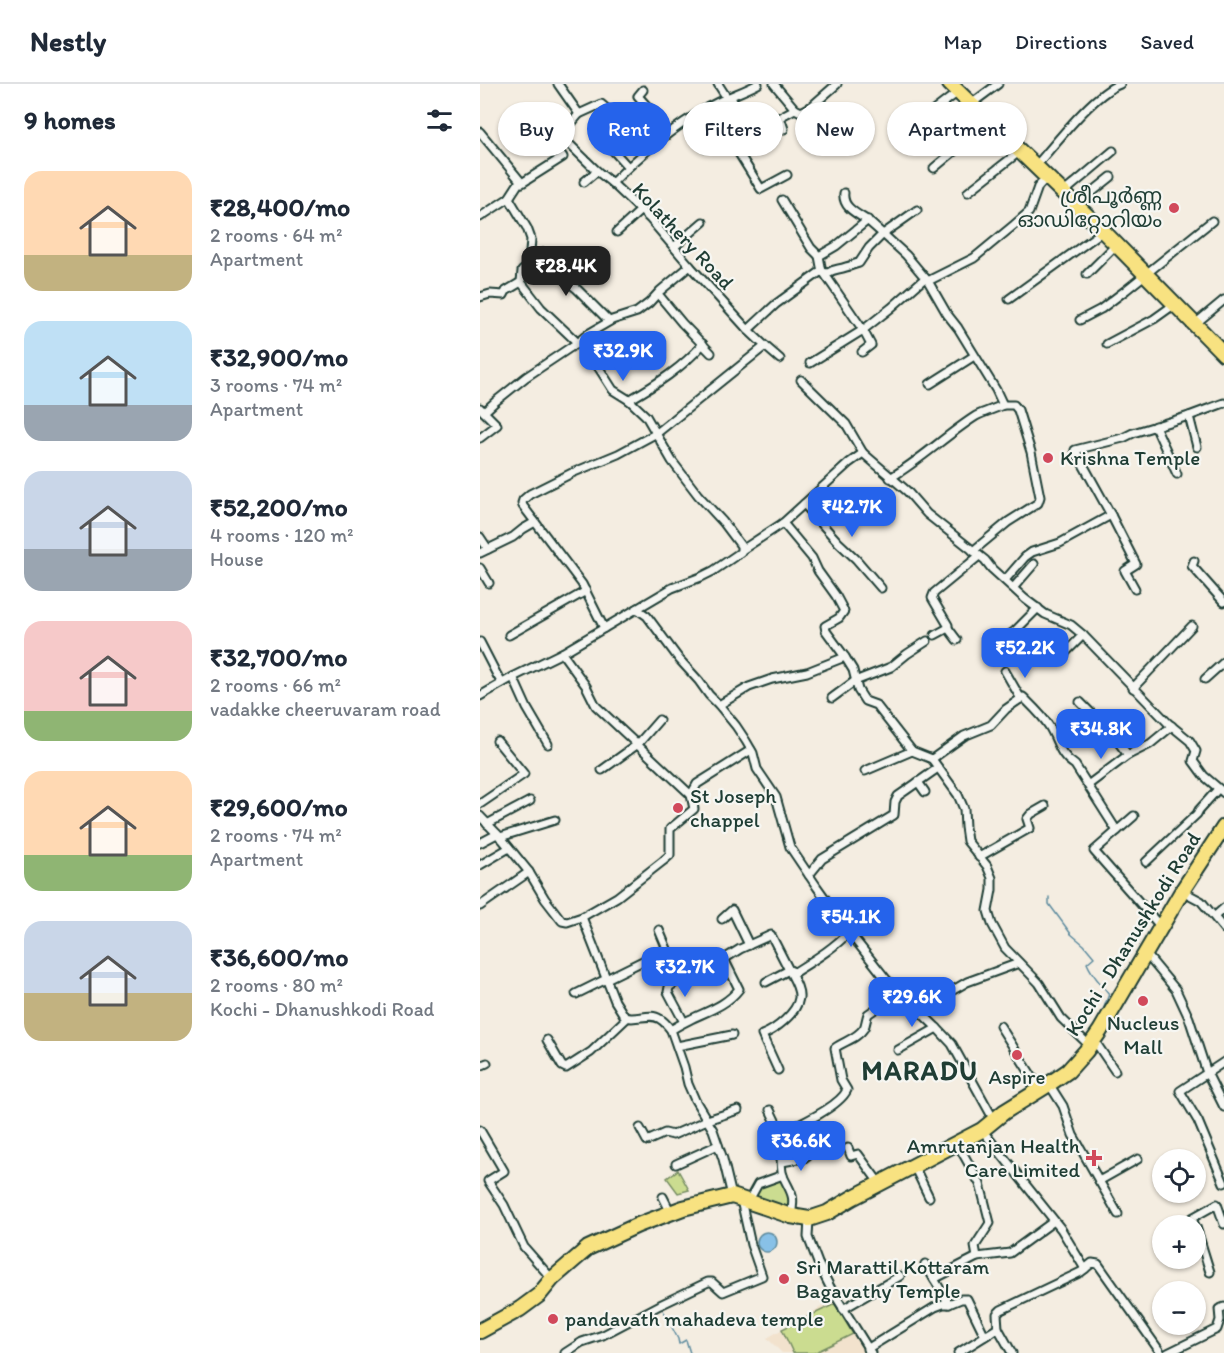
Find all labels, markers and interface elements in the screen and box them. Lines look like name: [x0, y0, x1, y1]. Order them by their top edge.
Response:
text: Nestly: [30, 24, 106, 58]
text: Map: [944, 29, 982, 54]
text: Directions: [1015, 29, 1107, 54]
text: Saved: [1140, 29, 1194, 54]
chip: Buy: [498, 102, 575, 156]
chip: Rent: [587, 102, 671, 156]
chip: Filters: [683, 102, 783, 156]
chip: New: [795, 102, 875, 156]
chip: Apartment: [887, 102, 1027, 156]
text: 9 homes: [24, 104, 116, 136]
icon: filters: [423, 104, 456, 137]
street label: Kolathery Road: [627, 177, 740, 295]
place label: ശ്രീപൂർണ്ണ ഓഡിറ്റോറിയം: [1018, 183, 1162, 234]
text: ₹28,400/mo: [210, 191, 350, 223]
icon: home: [72, 195, 144, 267]
marker: ശ്രീപൂർണ്ണ ഓഡിറ്റോറിയം: [1167, 201, 1181, 215]
text: 2 rooms · 64 m²: [210, 223, 342, 247]
pin: ₹28.4K: [517, 246, 615, 297]
text: Apartment: [210, 247, 303, 271]
text: ₹28.4K: [536, 253, 596, 277]
pin: ₹32.9K: [574, 331, 672, 382]
text: ₹32.9K: [593, 338, 653, 362]
text: ₹32,900/mo: [210, 341, 348, 373]
icon: home: [72, 345, 144, 417]
text: 3 rooms · 74 m²: [210, 373, 342, 397]
text: Apartment: [210, 397, 303, 421]
place label: Krishna Temple: [1060, 445, 1200, 470]
marker: Krishna Temple: [1041, 451, 1055, 465]
pin: ₹42.7K: [803, 487, 901, 538]
text: ₹52,200/mo: [210, 491, 348, 523]
text: ₹42.7K: [822, 494, 882, 518]
icon: home: [72, 495, 144, 567]
text: 4 rooms · 120 m²: [210, 523, 353, 547]
text: House: [210, 547, 264, 571]
pin: ₹52.2K: [976, 628, 1074, 679]
text: ₹52.2K: [996, 635, 1055, 659]
text: ₹32,700/mo: [210, 641, 348, 673]
icon: home: [72, 645, 144, 717]
text: 2 rooms · 66 m²: [210, 673, 341, 697]
text: vadakke cheeruvaram road: [210, 697, 441, 721]
pin: ₹34.8K: [1052, 709, 1150, 760]
text: ₹34.8K: [1070, 716, 1132, 740]
place label: St Joseph chappel: [690, 783, 777, 832]
text: ₹29,600/mo: [210, 791, 348, 823]
icon: home: [72, 795, 144, 867]
marker: St Joseph chappel: [671, 801, 685, 815]
text: 2 rooms · 74 m²: [210, 823, 342, 847]
street label: Kochi - Dhanushkodi Road: [1060, 827, 1206, 1040]
text: Apartment: [210, 847, 303, 871]
pin: ₹54.1K: [802, 897, 900, 948]
text: ₹54.1K: [821, 904, 881, 928]
text: ₹36,600/mo: [210, 941, 349, 973]
icon: home: [72, 945, 144, 1017]
pin: ₹32.7K: [636, 947, 734, 998]
text: ₹32.7K: [656, 954, 714, 978]
text: 2 rooms · 80 m²: [210, 973, 343, 997]
pin: ₹29.6K: [863, 977, 961, 1028]
text: ₹29.6K: [882, 984, 942, 1008]
marker: Nucleus Mall: [1136, 994, 1150, 1008]
text: Kochi - Dhanushkodi Road: [210, 997, 435, 1021]
place label: Nucleus Mall: [1107, 1010, 1179, 1059]
marker: Aspire: [1010, 1048, 1024, 1062]
district label: MARADU: [862, 1054, 978, 1087]
place label: Aspire: [989, 1064, 1045, 1089]
pin: ₹36.6K: [752, 1121, 850, 1172]
text: ₹36.6K: [771, 1128, 831, 1152]
place label: Amrutanjan Health Care Limited: [907, 1133, 1080, 1182]
marker: Amrutanjan Health Care Limited: [1085, 1149, 1103, 1167]
map controls: [1152, 1149, 1206, 1335]
button: locate: [1152, 1149, 1206, 1203]
button: +: [1152, 1215, 1206, 1269]
place label: Sri Marattil Kottaram Bagavathy Temple: [796, 1254, 990, 1303]
marker: Sri Marattil Kottaram Bagavathy Temple: [777, 1272, 791, 1286]
button: −: [1152, 1281, 1206, 1335]
place label: pandavath mahadeva temple: [565, 1306, 824, 1331]
marker: pandavath mahadeva temple: [546, 1312, 560, 1326]

